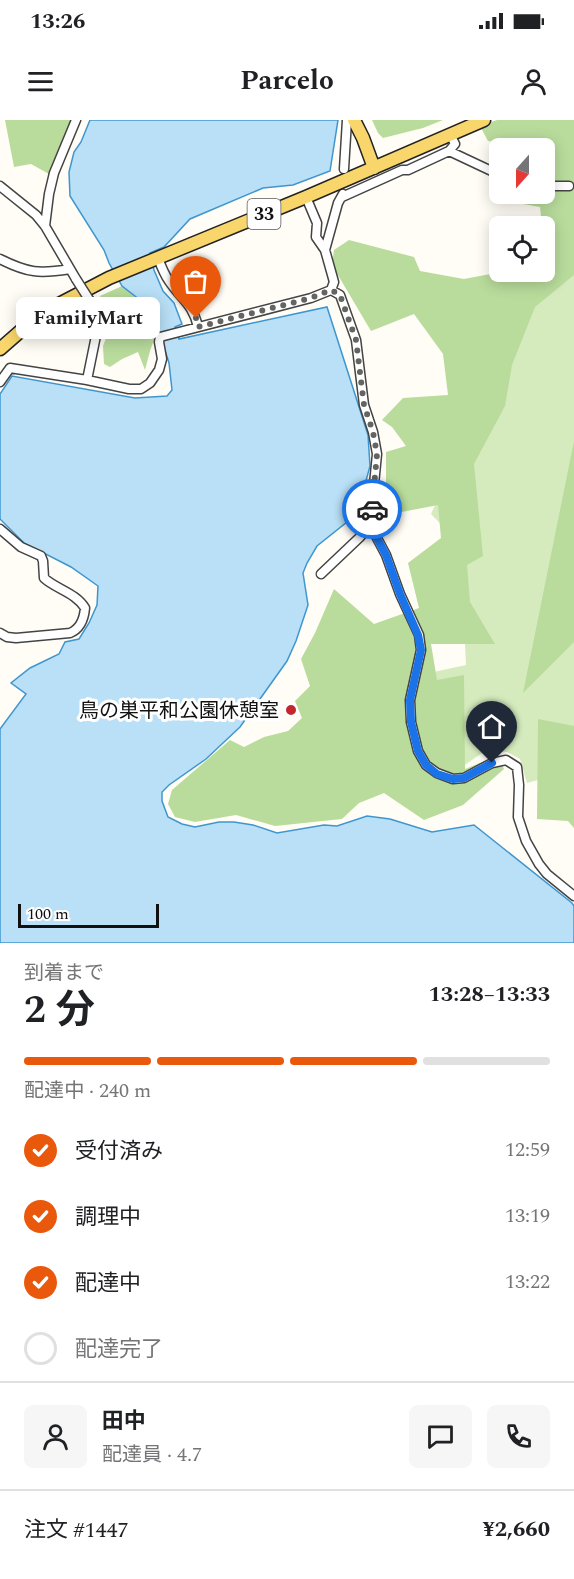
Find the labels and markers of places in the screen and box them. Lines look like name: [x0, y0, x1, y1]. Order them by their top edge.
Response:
pin: [170, 256, 221, 318]
callout: FamilyMart: [16, 297, 160, 339]
place label: 鳥の巣平和公園休憩室: [79, 696, 279, 726]
pin: [466, 701, 517, 763]
marker: 鳥の巣平和公園休憩室: [284, 703, 298, 717]

